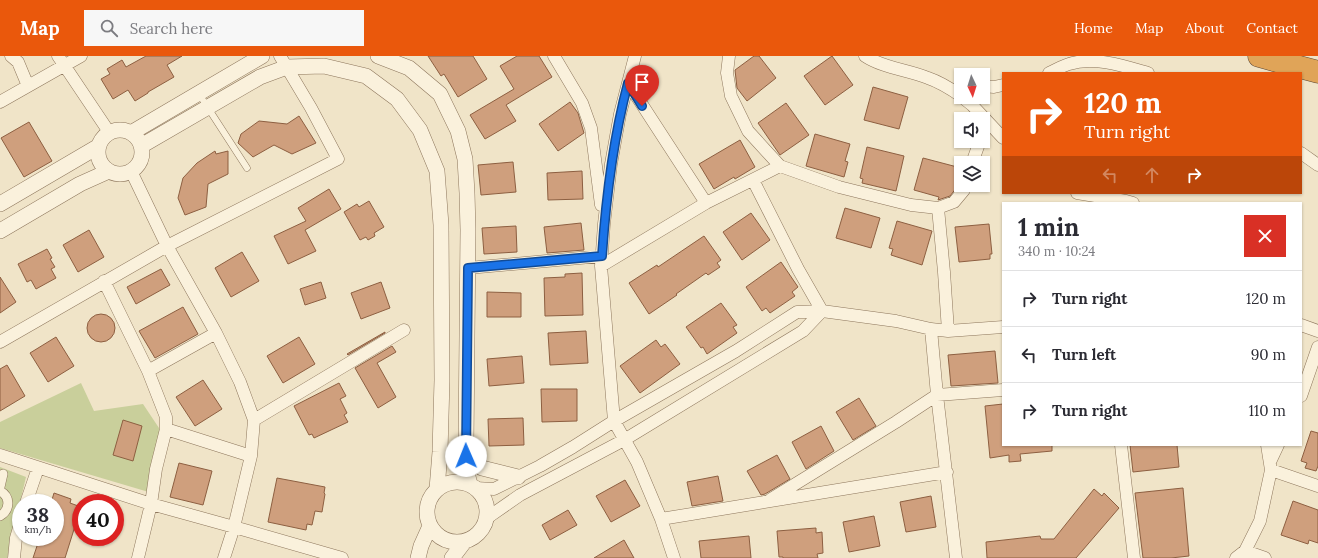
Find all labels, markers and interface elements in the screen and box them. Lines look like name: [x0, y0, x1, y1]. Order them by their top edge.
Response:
search box: [84, 10, 364, 46]
text: Map: [20, 16, 60, 40]
icon: search: [98, 17, 120, 39]
text: Search here: [130, 19, 213, 38]
text: Home: [1074, 19, 1113, 37]
text: Map: [1135, 19, 1163, 37]
text: About: [1185, 19, 1224, 37]
text: Contact: [1246, 19, 1298, 37]
pin: [625, 65, 659, 106]
north arrow: [954, 68, 990, 104]
map controls: [954, 68, 990, 192]
icon: arrive: [631, 71, 653, 93]
text: 120 m: [1084, 85, 1161, 121]
icon: right: [1018, 88, 1070, 140]
button: sound: [954, 112, 990, 148]
text: Turn right: [1084, 120, 1170, 143]
button: layers: [954, 156, 990, 192]
icon: left: [1099, 164, 1121, 186]
icon: ahead: [1141, 164, 1163, 186]
icon: right: [1183, 164, 1205, 186]
text: 1 min: [1018, 212, 1079, 243]
button: close: [1244, 215, 1286, 257]
text: 340 m · 10:24: [1018, 243, 1095, 260]
icon: right: [1018, 288, 1040, 310]
text: Turn right: [1052, 289, 1128, 308]
text: 120 m: [1246, 289, 1286, 308]
icon: left: [1018, 344, 1040, 366]
text: Turn left: [1052, 345, 1116, 364]
text: 90 m: [1251, 345, 1286, 364]
icon: right: [1018, 400, 1040, 422]
text: Turn right: [1052, 401, 1128, 420]
text: 110 m: [1248, 401, 1286, 420]
position arrow: [445, 435, 487, 477]
speed limit sign: 40: [72, 494, 124, 546]
text: 38: [27, 502, 49, 527]
text: km/h: [24, 523, 52, 536]

